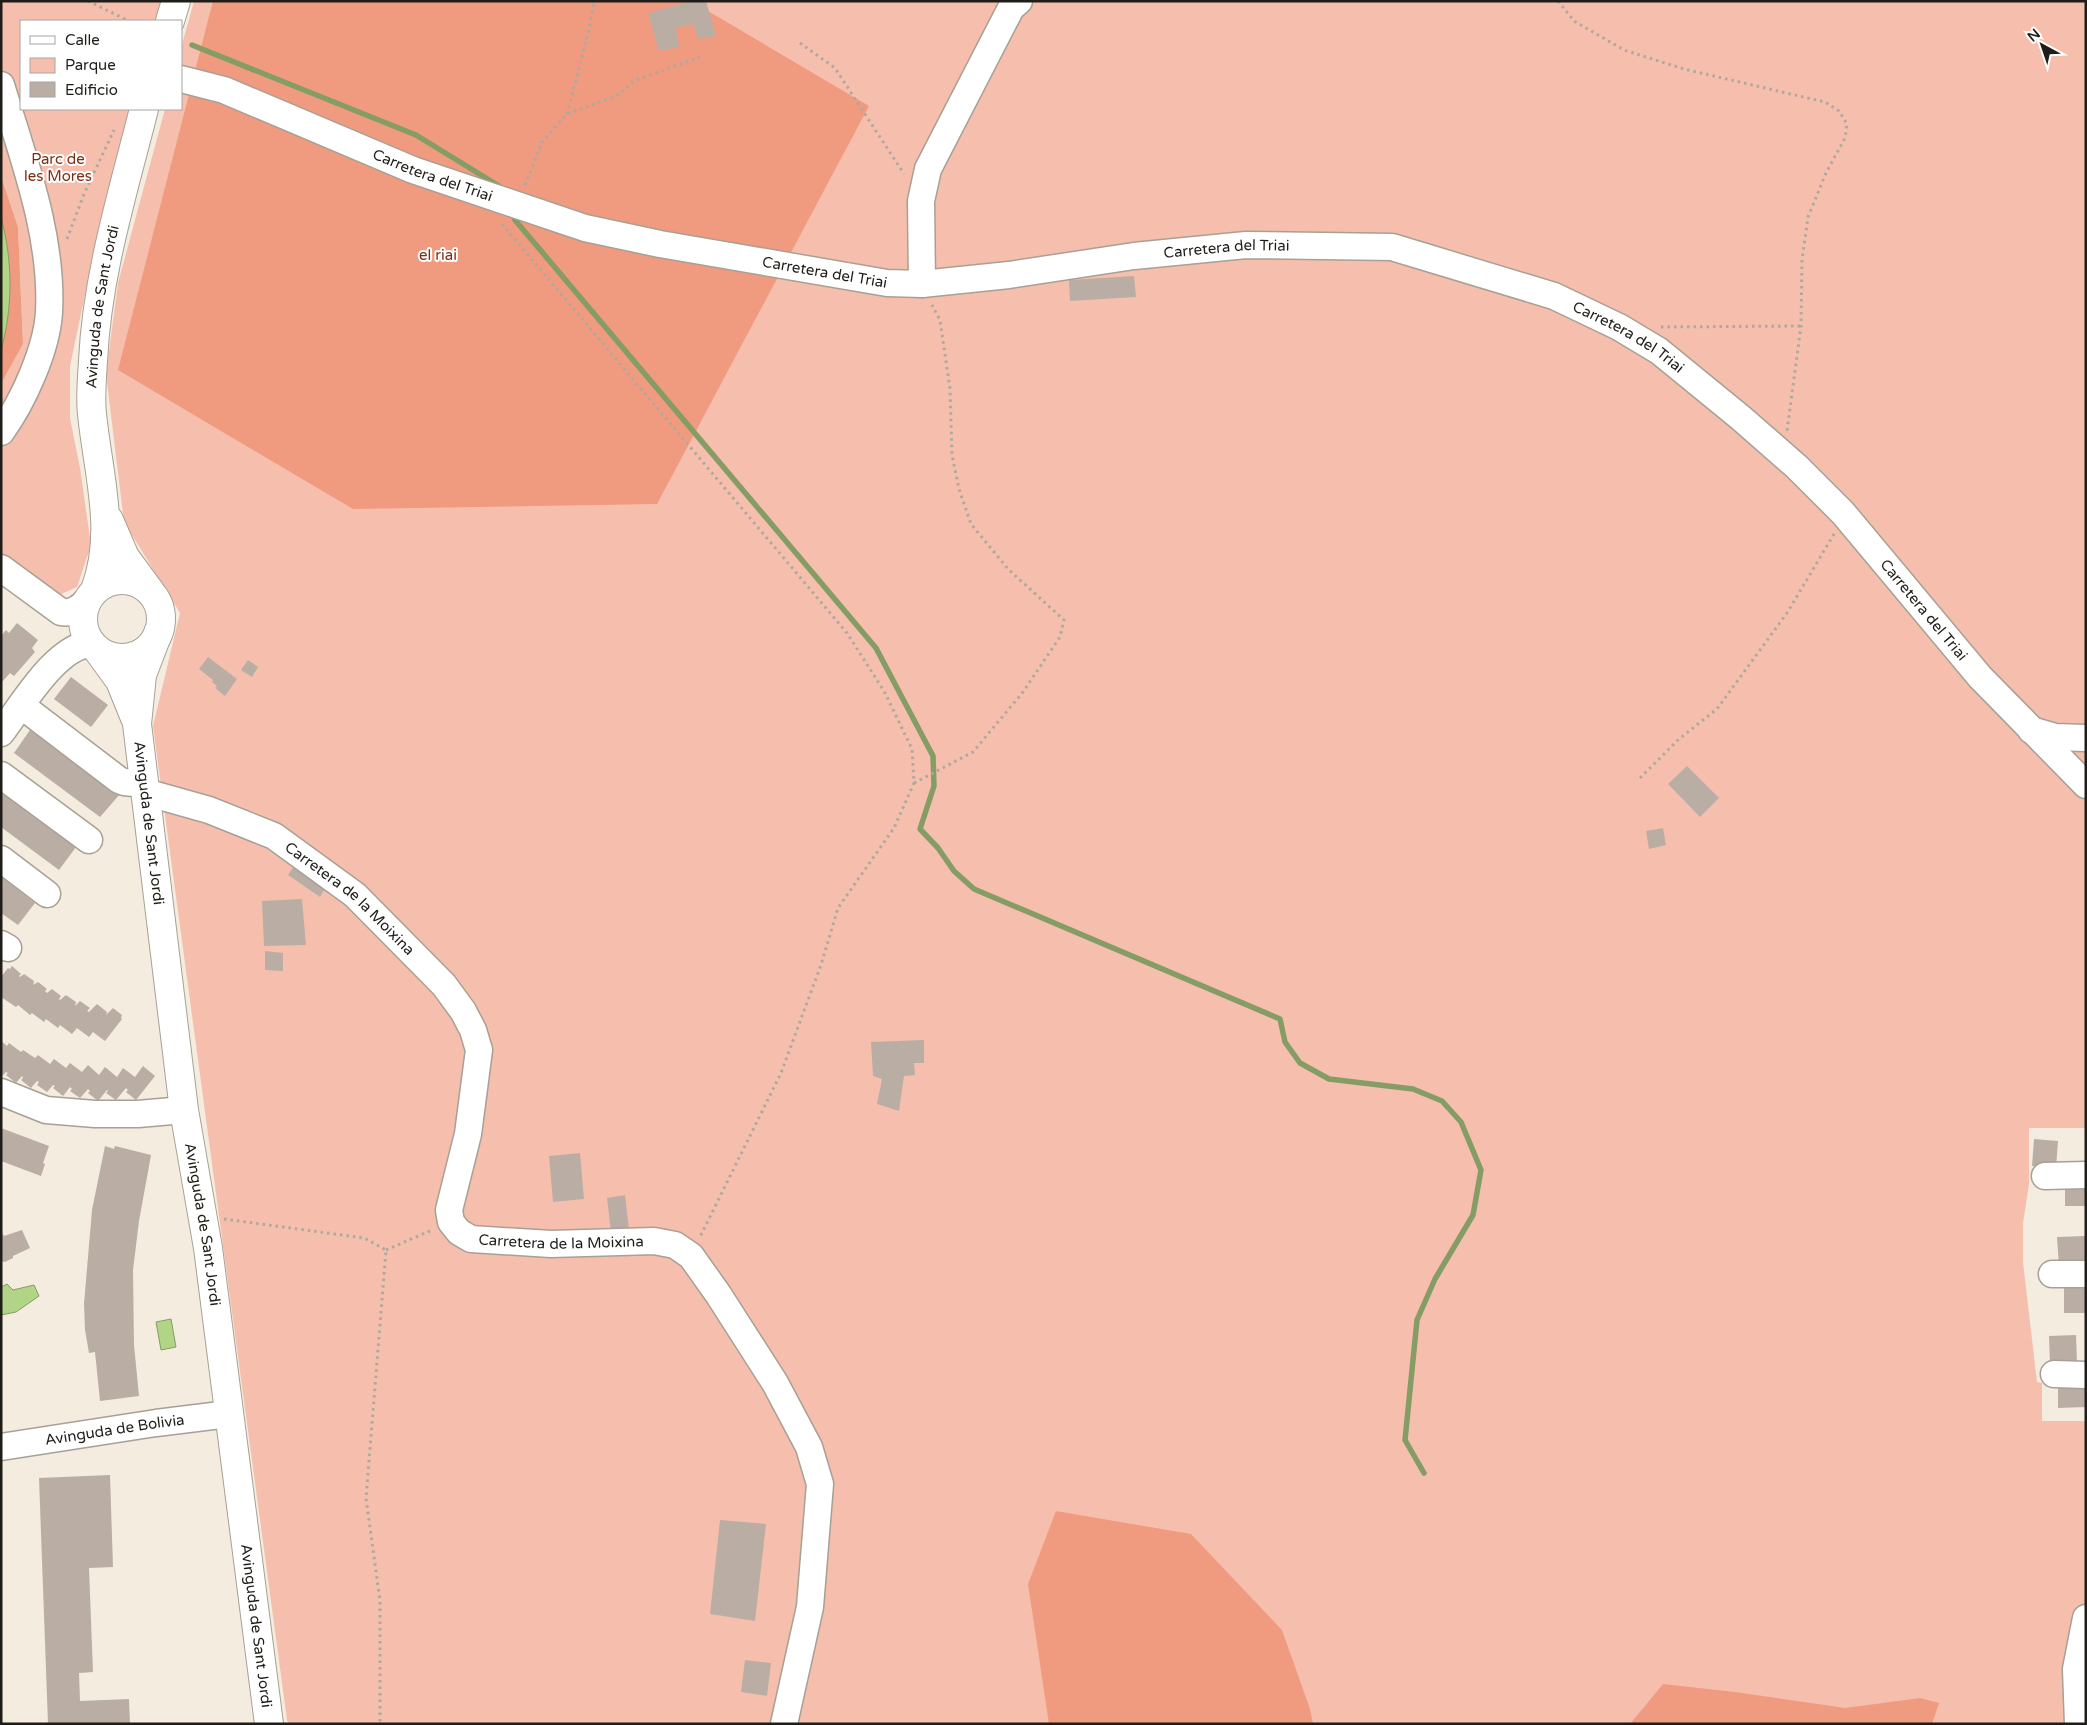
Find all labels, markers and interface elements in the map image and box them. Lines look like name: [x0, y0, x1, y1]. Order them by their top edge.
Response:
legend: [20, 20, 182, 110]
north arrow: [2017, 20, 2067, 70]
text: N: [2024, 25, 2044, 46]
text: Calle: [65, 31, 100, 49]
text: Parque: [65, 56, 116, 74]
text: Edificio: [65, 81, 118, 99]
street label: Carretera del Triai: [370, 145, 495, 205]
park label: Parc de les Mores: [24, 150, 92, 185]
street label: Avinguda de Sant Jordi: [82, 223, 123, 389]
street label: Carretera del Triai: [1163, 236, 1290, 262]
park label: el riai: [419, 246, 457, 264]
street label: Carretera del Triai: [761, 253, 889, 292]
street label: Carretera del Triai: [1570, 297, 1688, 377]
street label: Carretera del Triai: [1876, 555, 1971, 664]
street label: Avinguda de Sant Jordi: [130, 740, 168, 906]
street label: Carretera de la Moixina: [281, 838, 418, 959]
street label: Avinguda de Sant Jordi: [181, 1141, 224, 1307]
street label: Carretera de la Moixina: [478, 1230, 644, 1253]
street label: Avinguda de Bolivia: [44, 1411, 185, 1449]
street label: Avinguda de Sant Jordi: [237, 1543, 276, 1709]

